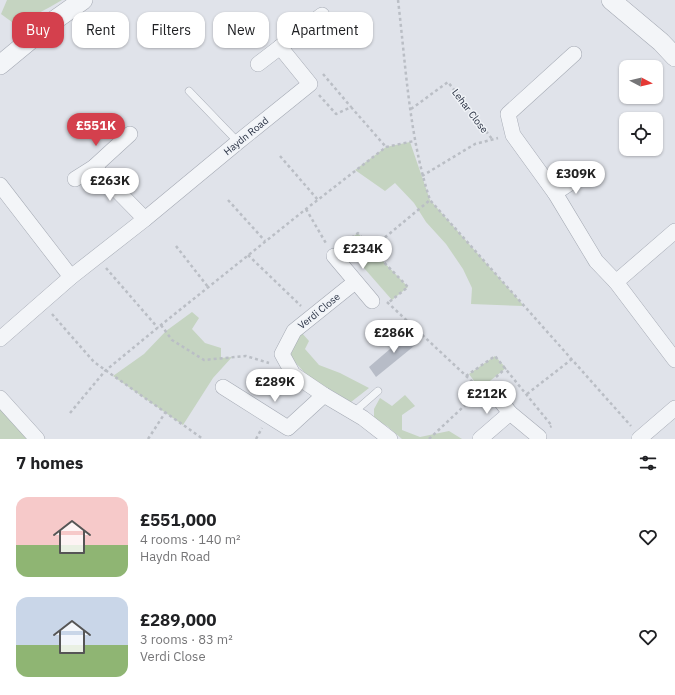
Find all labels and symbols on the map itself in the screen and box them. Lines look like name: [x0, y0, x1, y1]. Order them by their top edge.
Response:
north arrow: [619, 60, 663, 104]
street label: Lehar Close: [449, 86, 491, 136]
pin: £551K: [68, 113, 124, 147]
street label: Haydn Road: [221, 114, 271, 158]
pin: £309K: [548, 161, 604, 195]
pin: £263K: [82, 168, 138, 202]
pin: £234K: [335, 236, 391, 270]
street label: Verdi Close: [295, 290, 343, 332]
pin: £286K: [366, 320, 422, 354]
pin: £289K: [247, 369, 303, 403]
pin: £212K: [459, 381, 515, 415]

